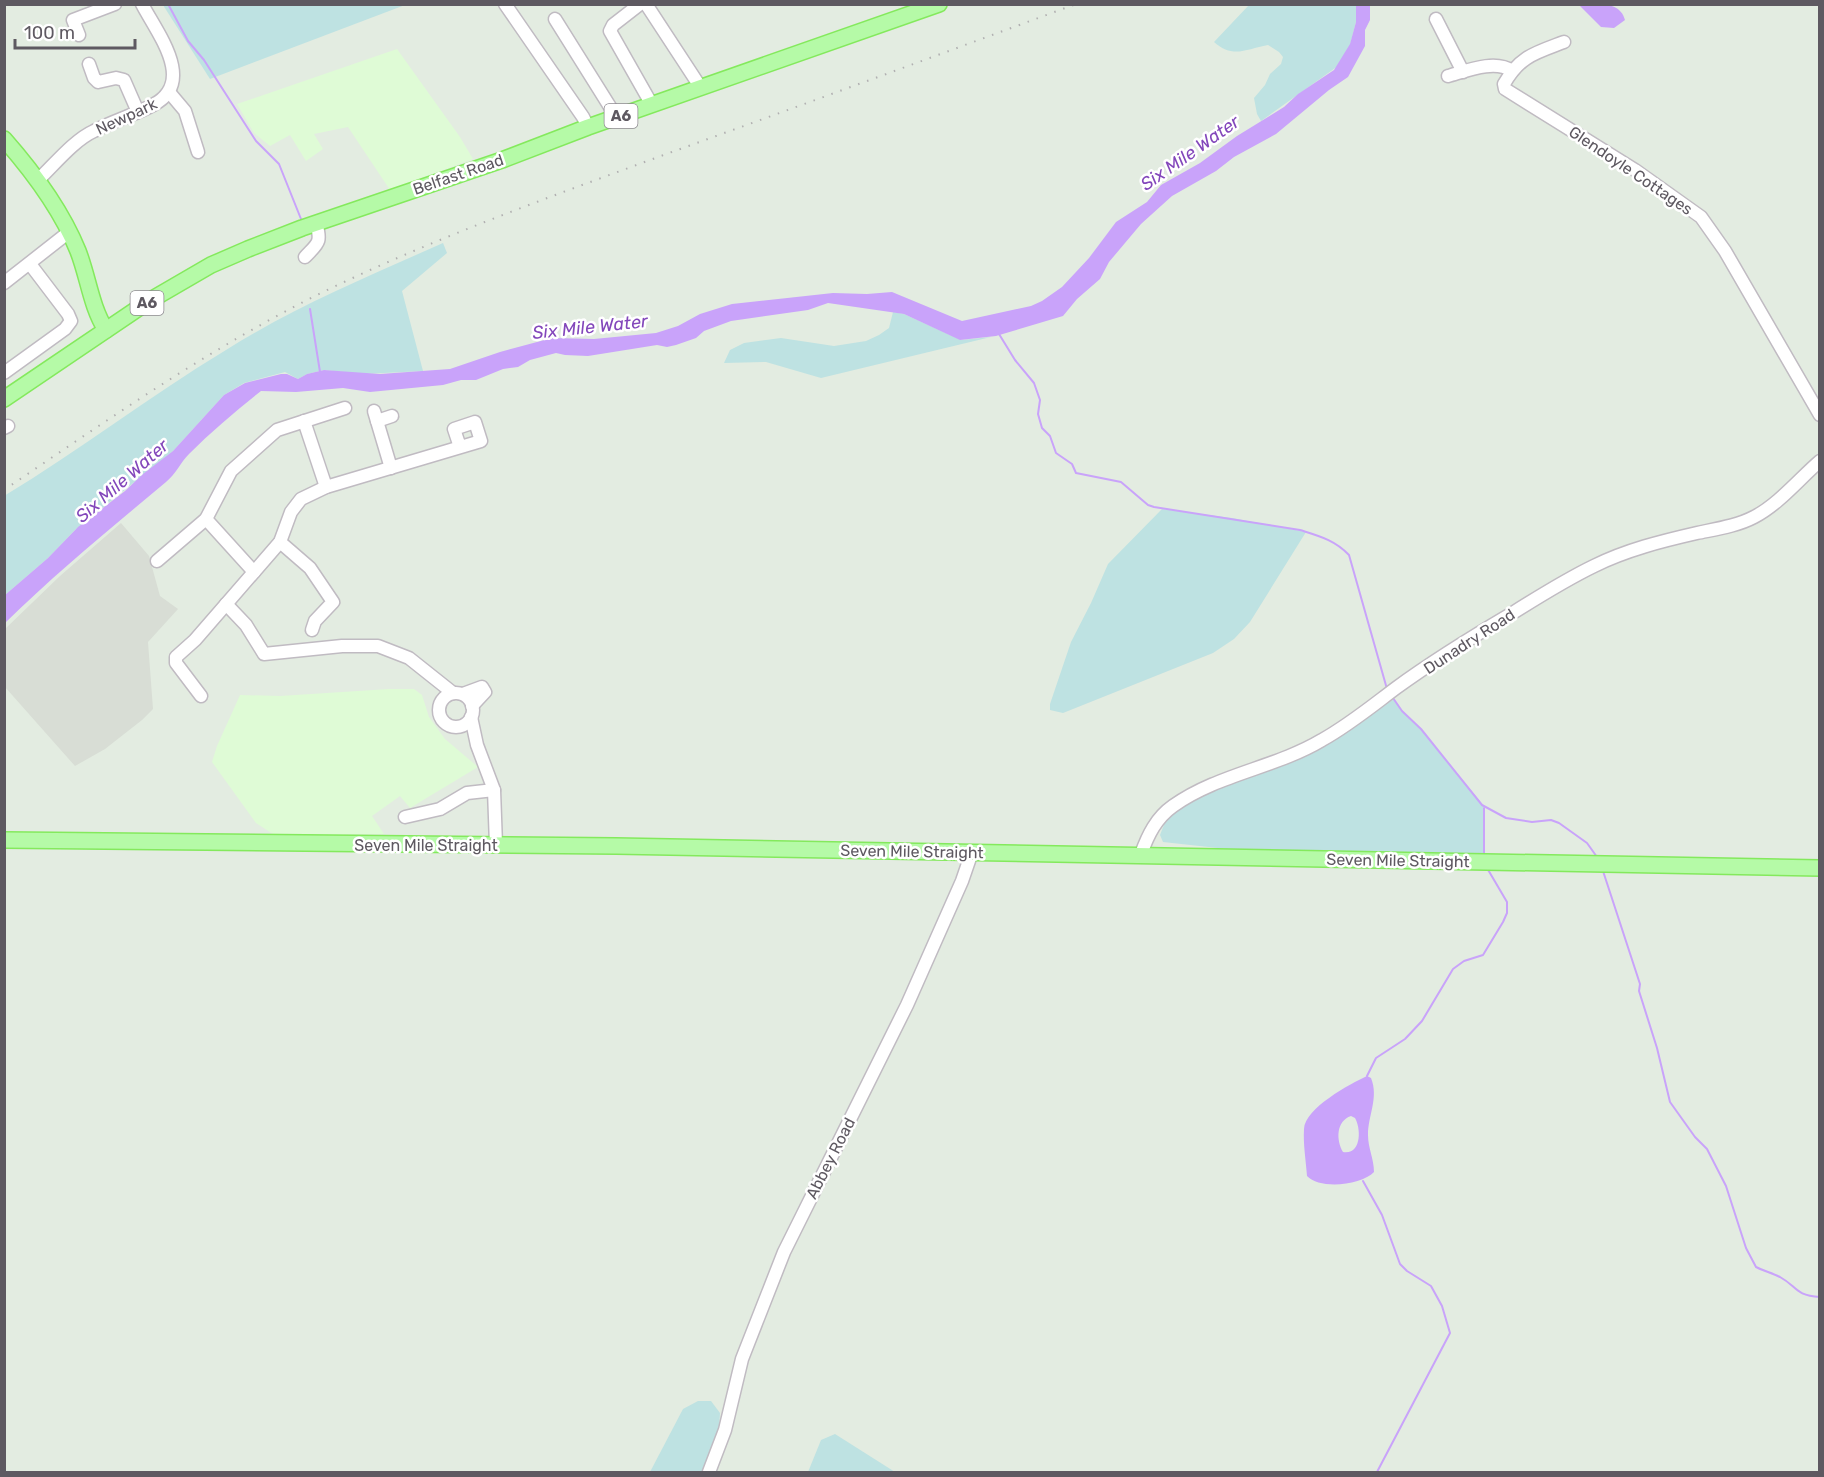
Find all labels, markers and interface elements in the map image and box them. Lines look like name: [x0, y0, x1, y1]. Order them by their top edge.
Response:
scale bar: [15, 12, 135, 50]
text: 100 m: [24, 22, 75, 44]
street label: Newpark: [93, 94, 161, 139]
road number: A6: [604, 104, 638, 128]
water label: Six Mile Water: [1136, 110, 1245, 195]
street label: Glendoyle Cottages: [1565, 122, 1696, 219]
street label: Belfast Road: [410, 150, 506, 199]
road number: A6: [130, 291, 164, 315]
water label: Six Mile Water: [531, 310, 650, 344]
water label: Six Mile Water: [71, 434, 174, 527]
street label: Dunadry Road: [1420, 605, 1518, 678]
street label: Seven Mile Straight: [354, 836, 498, 855]
street label: Seven Mile Straight: [840, 841, 984, 862]
street label: Seven Mile Straight: [1326, 850, 1470, 871]
street label: Abbey Road: [802, 1114, 859, 1202]

